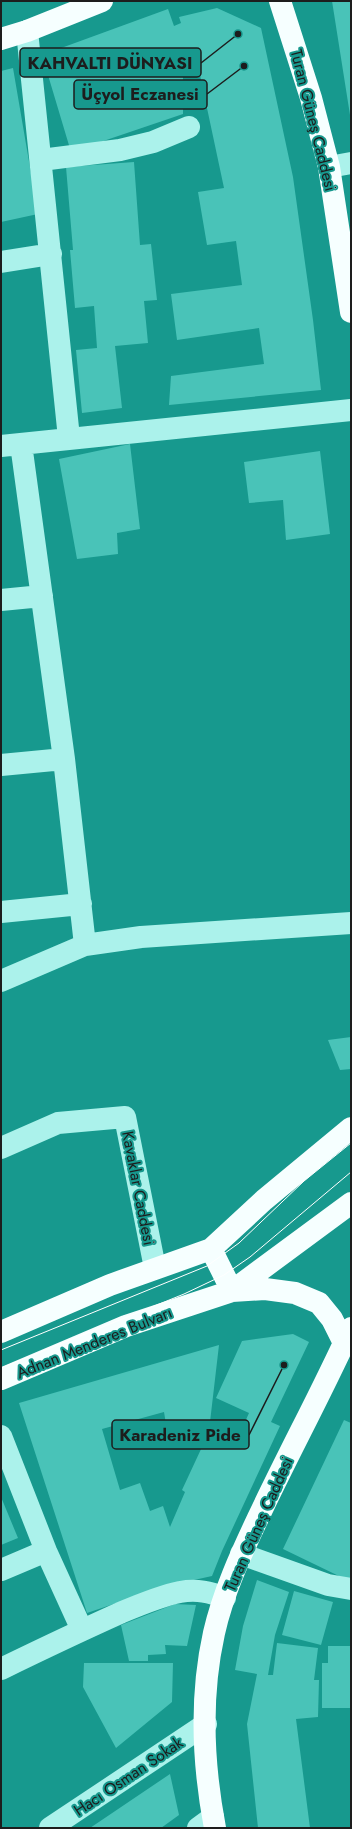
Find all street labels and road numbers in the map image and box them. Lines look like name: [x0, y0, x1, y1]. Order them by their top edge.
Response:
street label: Turan Güneş Caddesi: [285, 47, 342, 193]
street label: Kavaklar Caddesi: [116, 1129, 161, 1247]
street label: Adnan Menderes Bulvarı: [13, 1301, 175, 1384]
street label: Turan Güneş Caddesi: [218, 1453, 299, 1595]
street label: Hacı Osman Sokak: [69, 1731, 188, 1822]

